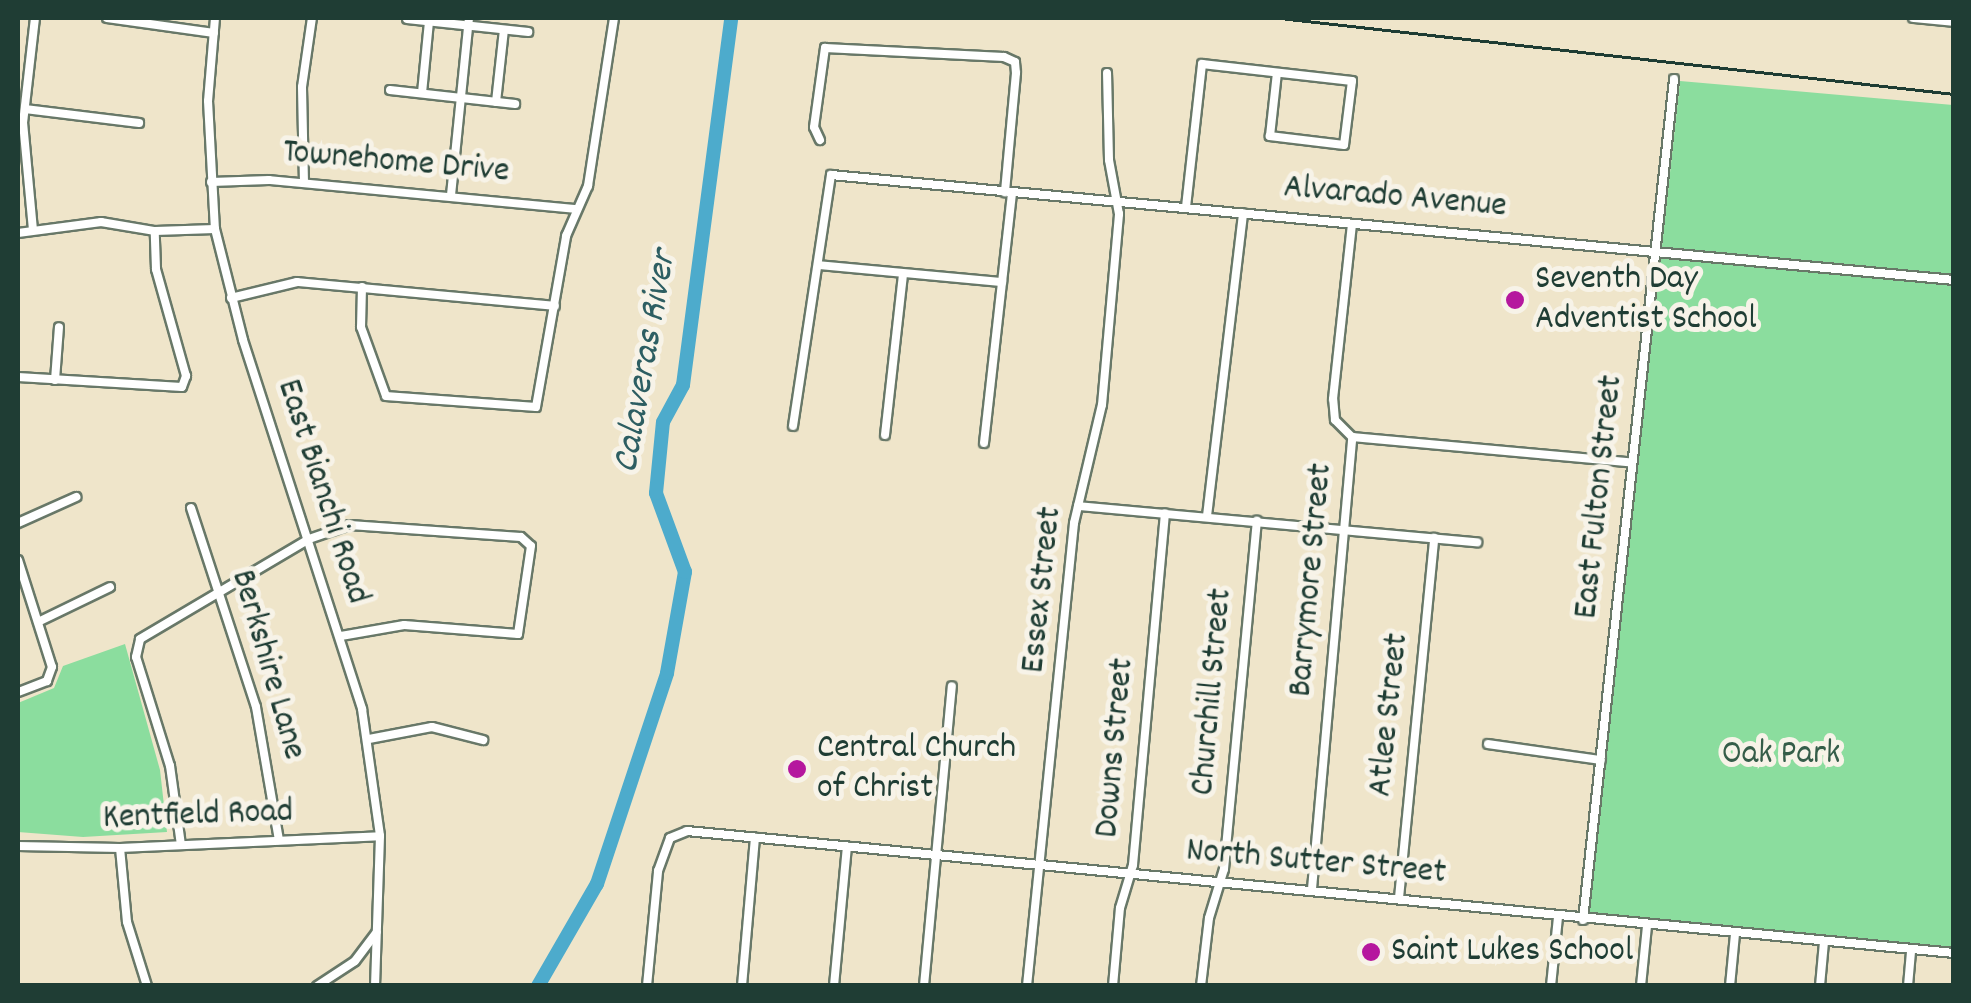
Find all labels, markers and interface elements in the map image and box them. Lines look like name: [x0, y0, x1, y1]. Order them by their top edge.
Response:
street label: Townehome Drive: [281, 132, 511, 194]
street label: Alvarado Avenue: [1282, 167, 1508, 229]
water label: Calaveras River: [605, 247, 689, 477]
place label: Seventh Day Adventist School: [1535, 259, 1757, 341]
marker: Seventh Day Adventist School: [1504, 289, 1526, 311]
street label: East Fulton Street: [1566, 373, 1634, 621]
street label: East Bianchi Road: [266, 374, 378, 610]
street label: Barrymore Street: [1281, 462, 1343, 698]
street label: Essex Street: [1013, 505, 1073, 675]
street label: Berkshire Lane: [220, 565, 314, 765]
street label: Churchill Street: [1183, 587, 1243, 797]
street label: Atlee Street: [1361, 631, 1419, 799]
street label: Downs Street: [1087, 656, 1145, 840]
place label: Central Church of Christ: [817, 728, 1016, 810]
park label: Oak Park: [1722, 734, 1840, 776]
marker: Central Church of Christ: [786, 758, 808, 780]
street label: Kentfield Road: [102, 792, 294, 840]
street label: North Sutter Street: [1184, 831, 1448, 895]
place label: Saint Lukes School: [1391, 931, 1633, 973]
marker: Saint Lukes School: [1360, 941, 1382, 963]

